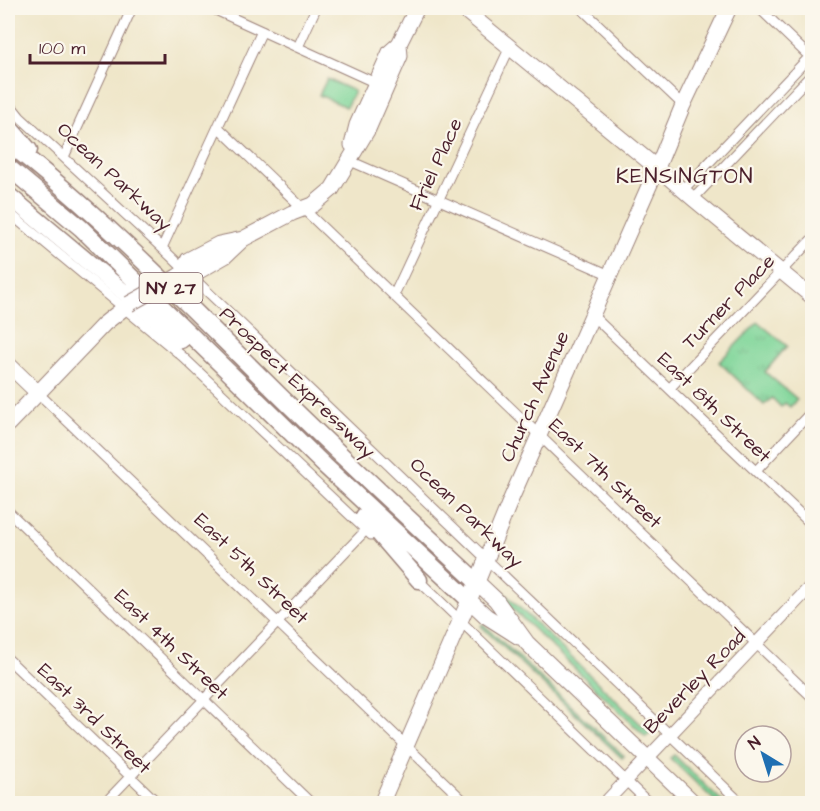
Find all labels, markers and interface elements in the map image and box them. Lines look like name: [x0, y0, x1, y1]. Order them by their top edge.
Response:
scale bar: [30, 27, 165, 65]
text: 100 m: [39, 36, 85, 61]
street label: Friel Place: [402, 113, 470, 215]
street label: Ocean Parkway: [50, 116, 178, 238]
district label: KENSINGTON: [616, 162, 754, 191]
street label: Turner Place: [676, 248, 782, 356]
road number: NY 27: [140, 273, 202, 303]
street label: Prospect Expressway: [212, 301, 382, 466]
street label: Church Avenue: [493, 326, 576, 466]
street label: East 8th Street: [651, 346, 778, 469]
street label: East 7th Street: [542, 412, 668, 535]
street label: Ocean Parkway: [402, 451, 530, 575]
street label: East 5th Street: [188, 507, 315, 631]
street label: East 4th Street: [108, 583, 235, 707]
street label: Beverley Road: [637, 623, 753, 741]
street label: East 3rd Street: [31, 657, 158, 781]
north arrow: [733, 724, 793, 784]
text: N: [744, 731, 765, 755]

